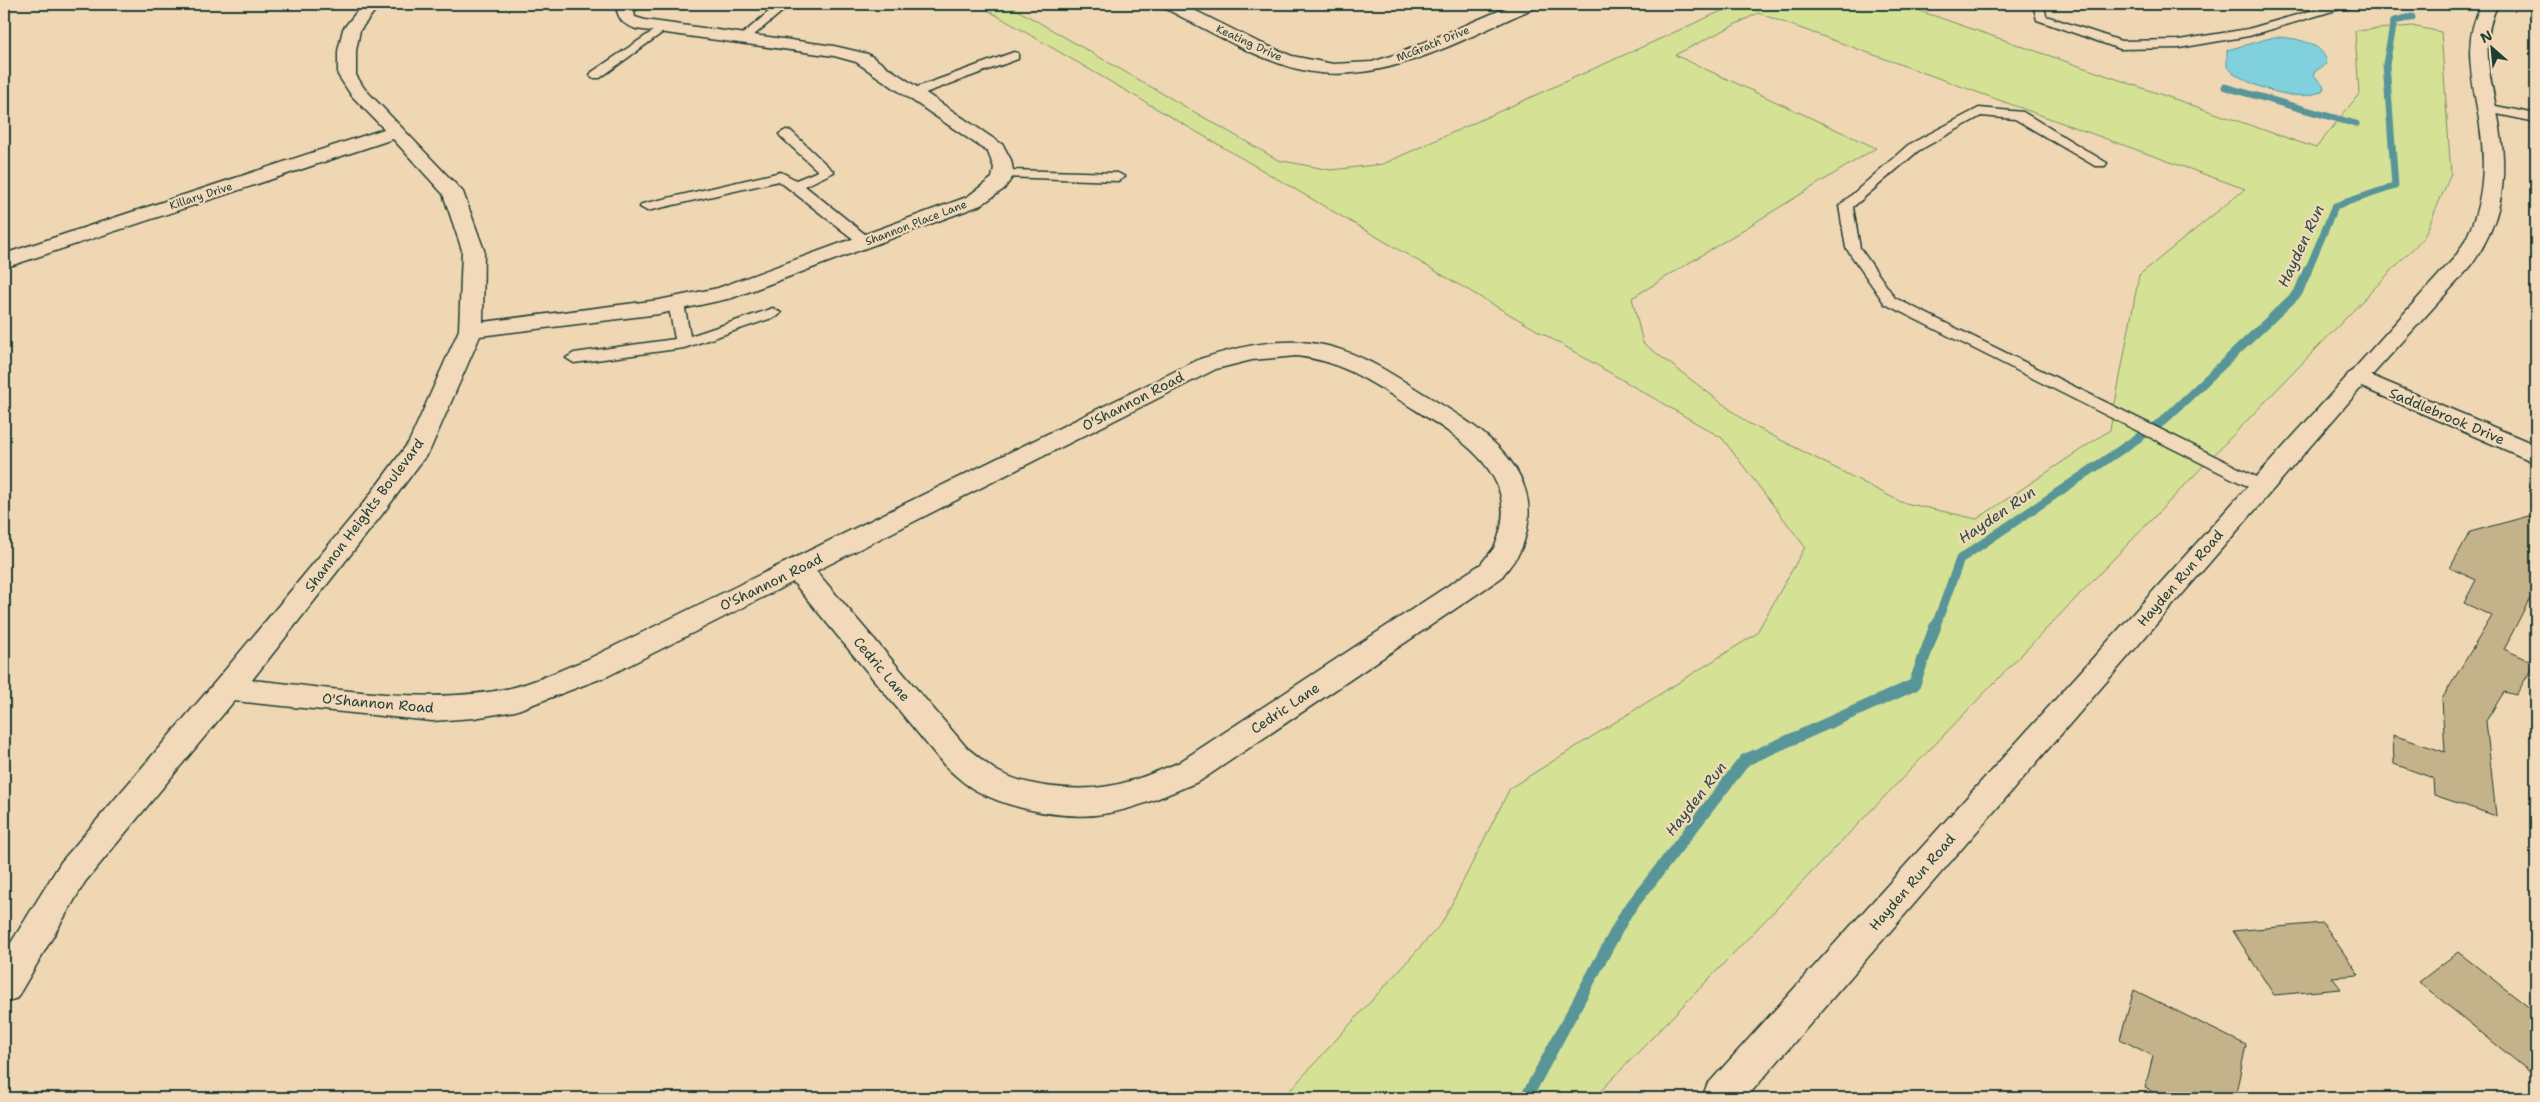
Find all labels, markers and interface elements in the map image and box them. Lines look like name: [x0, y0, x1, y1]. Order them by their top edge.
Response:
street label: Keating Drive: [1214, 21, 1284, 65]
north arrow: [2468, 22, 2518, 72]
street label: McGrath Drive: [1394, 23, 1472, 65]
text: N: [2477, 26, 2495, 47]
street label: Killary Drive: [168, 179, 234, 213]
street label: Shannon Place Lane: [863, 197, 969, 249]
water label: Hayden Run: [2273, 202, 2329, 290]
street label: O'Shannon Road: [1079, 368, 1187, 434]
street label: Saddlebrook Drive: [2387, 384, 2508, 448]
street label: Shannon Heights Boulevard: [300, 435, 428, 595]
water label: Hayden Run: [1955, 482, 2039, 548]
street label: Hayden Run Road: [2133, 526, 2227, 630]
street label: O'Shannon Road: [717, 549, 825, 615]
street label: Cedric Lane: [850, 633, 914, 705]
street label: Cedric Lane: [1247, 678, 1323, 738]
street label: O'Shannon Road: [321, 689, 435, 717]
water label: Hayden Run: [1661, 758, 1731, 840]
street label: Hayden Run Road: [1865, 830, 1959, 934]

